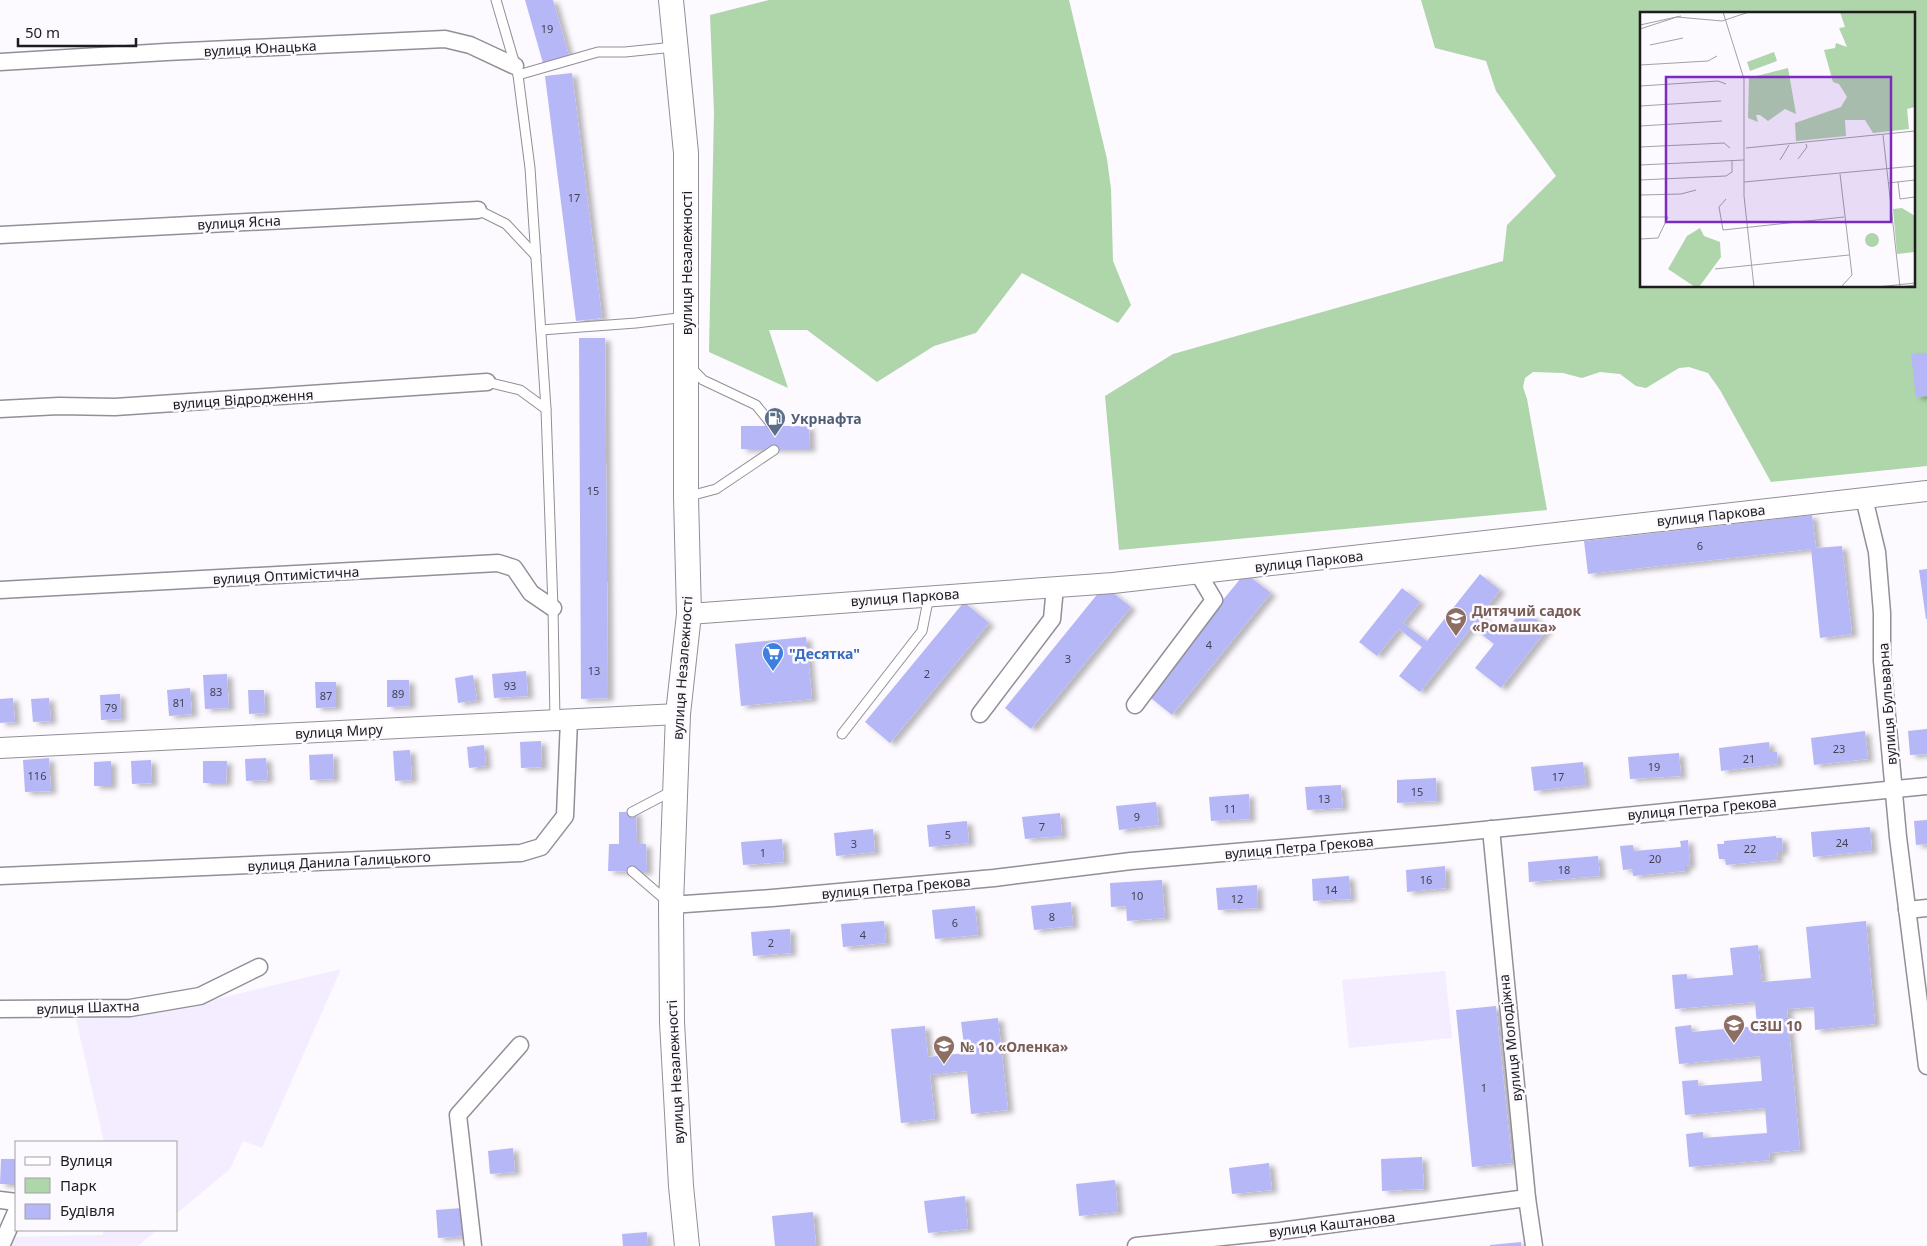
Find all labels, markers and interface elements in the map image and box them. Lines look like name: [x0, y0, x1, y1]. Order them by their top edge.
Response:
inset map: [1640, 12, 1914, 288]
scale bar: [18, 15, 135, 47]
house number: 19: [541, 21, 553, 36]
text: 50 m: [25, 22, 60, 42]
street label: вулиця Юнацька: [203, 36, 317, 60]
house number: 17: [568, 190, 580, 205]
street label: вулиця Незалежності: [677, 191, 696, 335]
street label: вулиця Ясна: [197, 210, 281, 234]
street label: вулиця Відродження: [172, 385, 314, 413]
fuel station icon: Укрнафта: [763, 406, 787, 437]
place label: Укрнафта: [791, 409, 862, 428]
house number: 15: [587, 483, 599, 498]
street label: вулиця Паркова: [1656, 500, 1766, 530]
house number: 6: [1697, 538, 1703, 553]
street label: вулиця Паркова: [1254, 546, 1364, 576]
street label: вулиця Оптимістична: [212, 562, 360, 588]
street label: вулиця Паркова: [850, 584, 960, 610]
street label: вулиця Незалежності: [667, 595, 697, 741]
place label: Дитячий садок «Ромашка»: [1472, 601, 1582, 636]
school or university icon: Дитячий садок «Ромашка»: [1444, 606, 1468, 637]
house number: 4: [1206, 637, 1213, 652]
supermarket icon: "Десятка": [761, 641, 785, 672]
street label: вулиця Бульварна: [1873, 642, 1901, 766]
place label: "Десятка": [789, 644, 860, 663]
house number: 3: [1065, 651, 1071, 666]
house number: 13: [588, 663, 600, 678]
house number: 2: [924, 666, 930, 681]
house number: 93: [504, 678, 516, 693]
house number: 83: [210, 684, 222, 699]
house number: 89: [392, 686, 404, 701]
house number: 87: [320, 688, 332, 703]
house number: 81: [173, 695, 185, 710]
house number: 79: [105, 700, 117, 715]
street label: вулиця Миру: [295, 719, 384, 743]
house number: 23: [1833, 741, 1845, 756]
house number: 21: [1743, 751, 1755, 766]
house number: 19: [1648, 759, 1660, 774]
house number: 116: [28, 768, 46, 783]
house number: 17: [1552, 769, 1564, 784]
house number: 15: [1411, 784, 1423, 799]
house number: 13: [1318, 791, 1330, 806]
street label: вулиця Петра Грекова: [1627, 792, 1777, 824]
house number: 11: [1224, 801, 1236, 816]
house number: 9: [1134, 809, 1140, 824]
house number: 7: [1039, 819, 1045, 834]
house number: 5: [945, 827, 951, 842]
street label: вулиця Петра Грекова: [1224, 831, 1374, 863]
house number: 24: [1836, 835, 1849, 850]
house number: 3: [851, 836, 857, 851]
house number: 22: [1744, 841, 1756, 856]
house number: 1: [760, 845, 766, 860]
street label: вулиця Данила Галицького: [247, 847, 431, 875]
house number: 20: [1649, 851, 1661, 866]
house number: 18: [1558, 862, 1570, 877]
street label: вулиця Петра Грекова: [821, 871, 971, 903]
house number: 16: [1420, 872, 1432, 887]
house number: 14: [1325, 882, 1338, 897]
house number: 10: [1131, 888, 1143, 903]
house number: 12: [1231, 891, 1243, 906]
house number: 8: [1049, 909, 1055, 924]
house number: 6: [952, 915, 958, 930]
house number: 4: [860, 927, 867, 942]
house number: 2: [768, 935, 774, 950]
street label: вулиця Молодіжна: [1494, 973, 1526, 1103]
street label: вулиця Шахтна: [36, 996, 140, 1018]
street label: вулиця Незалежності: [662, 999, 688, 1145]
school or university icon: СЗШ 10: [1722, 1013, 1746, 1044]
place label: СЗШ 10: [1750, 1016, 1802, 1035]
school or university icon: № 10 «Оленка»: [932, 1034, 956, 1065]
place label: № 10 «Оленка»: [960, 1037, 1069, 1056]
house number: 1: [1481, 1080, 1487, 1095]
legend: [15, 1141, 178, 1231]
text: Вулиця: [60, 1150, 113, 1170]
text: Парк: [60, 1175, 96, 1195]
text: Будівля: [60, 1200, 115, 1220]
street label: вулиця Каштанова: [1268, 1207, 1396, 1241]

